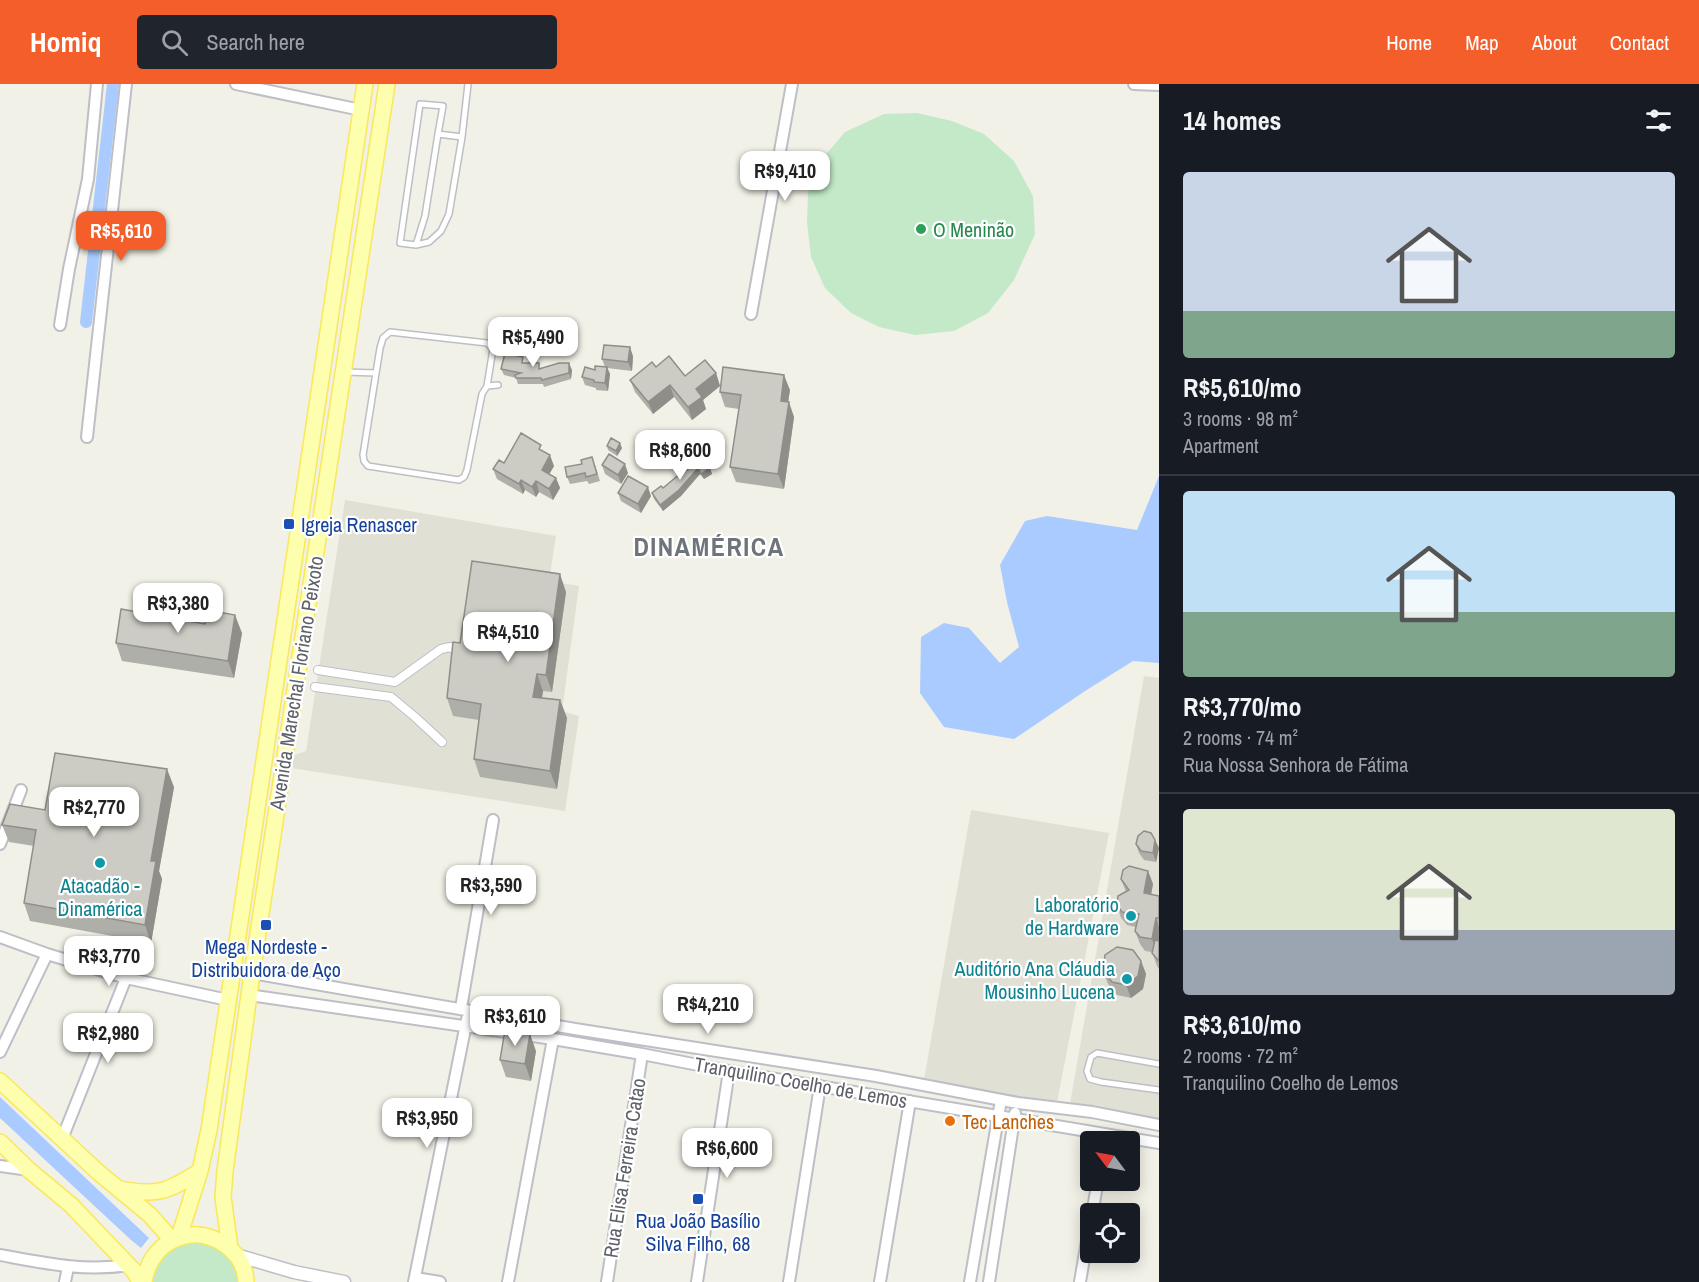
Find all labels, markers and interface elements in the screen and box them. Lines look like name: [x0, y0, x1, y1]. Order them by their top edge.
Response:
search box: [137, 15, 557, 69]
text: Homiq: [30, 23, 101, 61]
icon: search: [158, 26, 191, 59]
text: Search here: [206, 27, 305, 57]
text: Home: [1386, 28, 1432, 57]
text: Map: [1465, 28, 1499, 57]
text: About: [1532, 28, 1577, 57]
text: Contact: [1610, 28, 1669, 57]
text: 14 homes: [1183, 103, 1281, 138]
icon: filters: [1642, 104, 1675, 137]
pin: R$9,410: [730, 151, 840, 202]
text: R$9,410: [754, 157, 816, 184]
pin: R$5,610: [66, 211, 176, 262]
icon: home: [1375, 211, 1483, 319]
place label: O Meninão: [933, 216, 1014, 243]
text: R$5,610: [90, 217, 152, 244]
marker: O Meninão: [914, 222, 928, 236]
pin: R$5,490: [478, 317, 588, 368]
text: R$5,490: [502, 323, 564, 350]
text: R$5,610/mo: [1183, 370, 1302, 405]
text: 3 rooms · 98 m²: [1183, 405, 1298, 432]
pin: R$8,600: [625, 430, 735, 481]
text: Apartment: [1183, 432, 1259, 459]
text: R$8,600: [649, 436, 711, 463]
place label: Igreja Renascer: [301, 511, 417, 538]
marker: Igreja Renascer: [282, 517, 296, 531]
district label: DINAMÉRICA: [633, 529, 785, 564]
icon: home: [1375, 530, 1483, 638]
street label: Avenida Marechal Floriano Peixoto: [262, 554, 329, 813]
pin: R$3,380: [123, 583, 233, 634]
text: R$3,380: [147, 589, 209, 616]
pin: R$4,510: [453, 612, 563, 663]
text: R$4,510: [477, 618, 539, 645]
text: R$3,770/mo: [1183, 689, 1302, 724]
text: 2 rooms · 74 m²: [1183, 724, 1298, 751]
text: Rua Nossa Senhora de Fátima: [1183, 751, 1408, 778]
pin: R$2,770: [39, 787, 149, 838]
text: R$2,770: [63, 793, 125, 820]
icon: home: [1375, 848, 1483, 956]
marker: Atacadão - Dinamérica: [93, 856, 107, 870]
pin: R$3,590: [436, 865, 546, 916]
text: R$3,590: [460, 871, 522, 898]
place label: Atacadão - Dinamérica: [58, 872, 142, 922]
place label: Laboratório de Hardware: [1025, 891, 1119, 941]
marker: Laboratório de Hardware: [1124, 909, 1138, 923]
marker: Mega Nordeste - Distribuidora de Aço: [259, 918, 273, 932]
place label: Mega Nordeste - Distribuidora de Aço: [191, 933, 341, 983]
pin: R$3,770: [54, 936, 164, 987]
text: R$3,770: [78, 942, 140, 969]
place label: Auditório Ana Cláudia Mousinho Lucena: [954, 955, 1115, 1005]
marker: Auditório Ana Cláudia Mousinho Lucena: [1120, 972, 1134, 986]
pin: R$4,210: [653, 984, 763, 1035]
text: R$4,210: [677, 990, 739, 1017]
pin: R$3,610: [460, 996, 570, 1047]
text: R$3,610: [484, 1002, 546, 1029]
text: R$3,610/mo: [1183, 1007, 1302, 1042]
pin: R$2,980: [53, 1013, 163, 1064]
text: R$2,980: [77, 1019, 139, 1046]
text: 2 rooms · 72 m²: [1183, 1042, 1298, 1069]
street label: Tranquilino Coelho de Lemos: [693, 1050, 909, 1114]
text: Tranquilino Coelho de Lemos: [1183, 1069, 1398, 1096]
street label: Rua Elisa Ferreira Catao: [596, 1076, 652, 1260]
pin: R$3,950: [372, 1098, 482, 1149]
text: R$3,950: [396, 1104, 458, 1131]
place label: Tec Lanches: [962, 1108, 1054, 1135]
marker: Tec Lanches: [943, 1114, 957, 1128]
pin: R$6,600: [672, 1128, 782, 1179]
north arrow: [1080, 1131, 1140, 1191]
map controls: [1080, 1131, 1140, 1263]
text: R$6,600: [696, 1134, 758, 1161]
marker: Rua João Basílio Silva Filho, 68: [691, 1192, 705, 1206]
button: locate: [1080, 1203, 1140, 1263]
place label: Rua João Basílio Silva Filho, 68: [636, 1207, 760, 1257]

